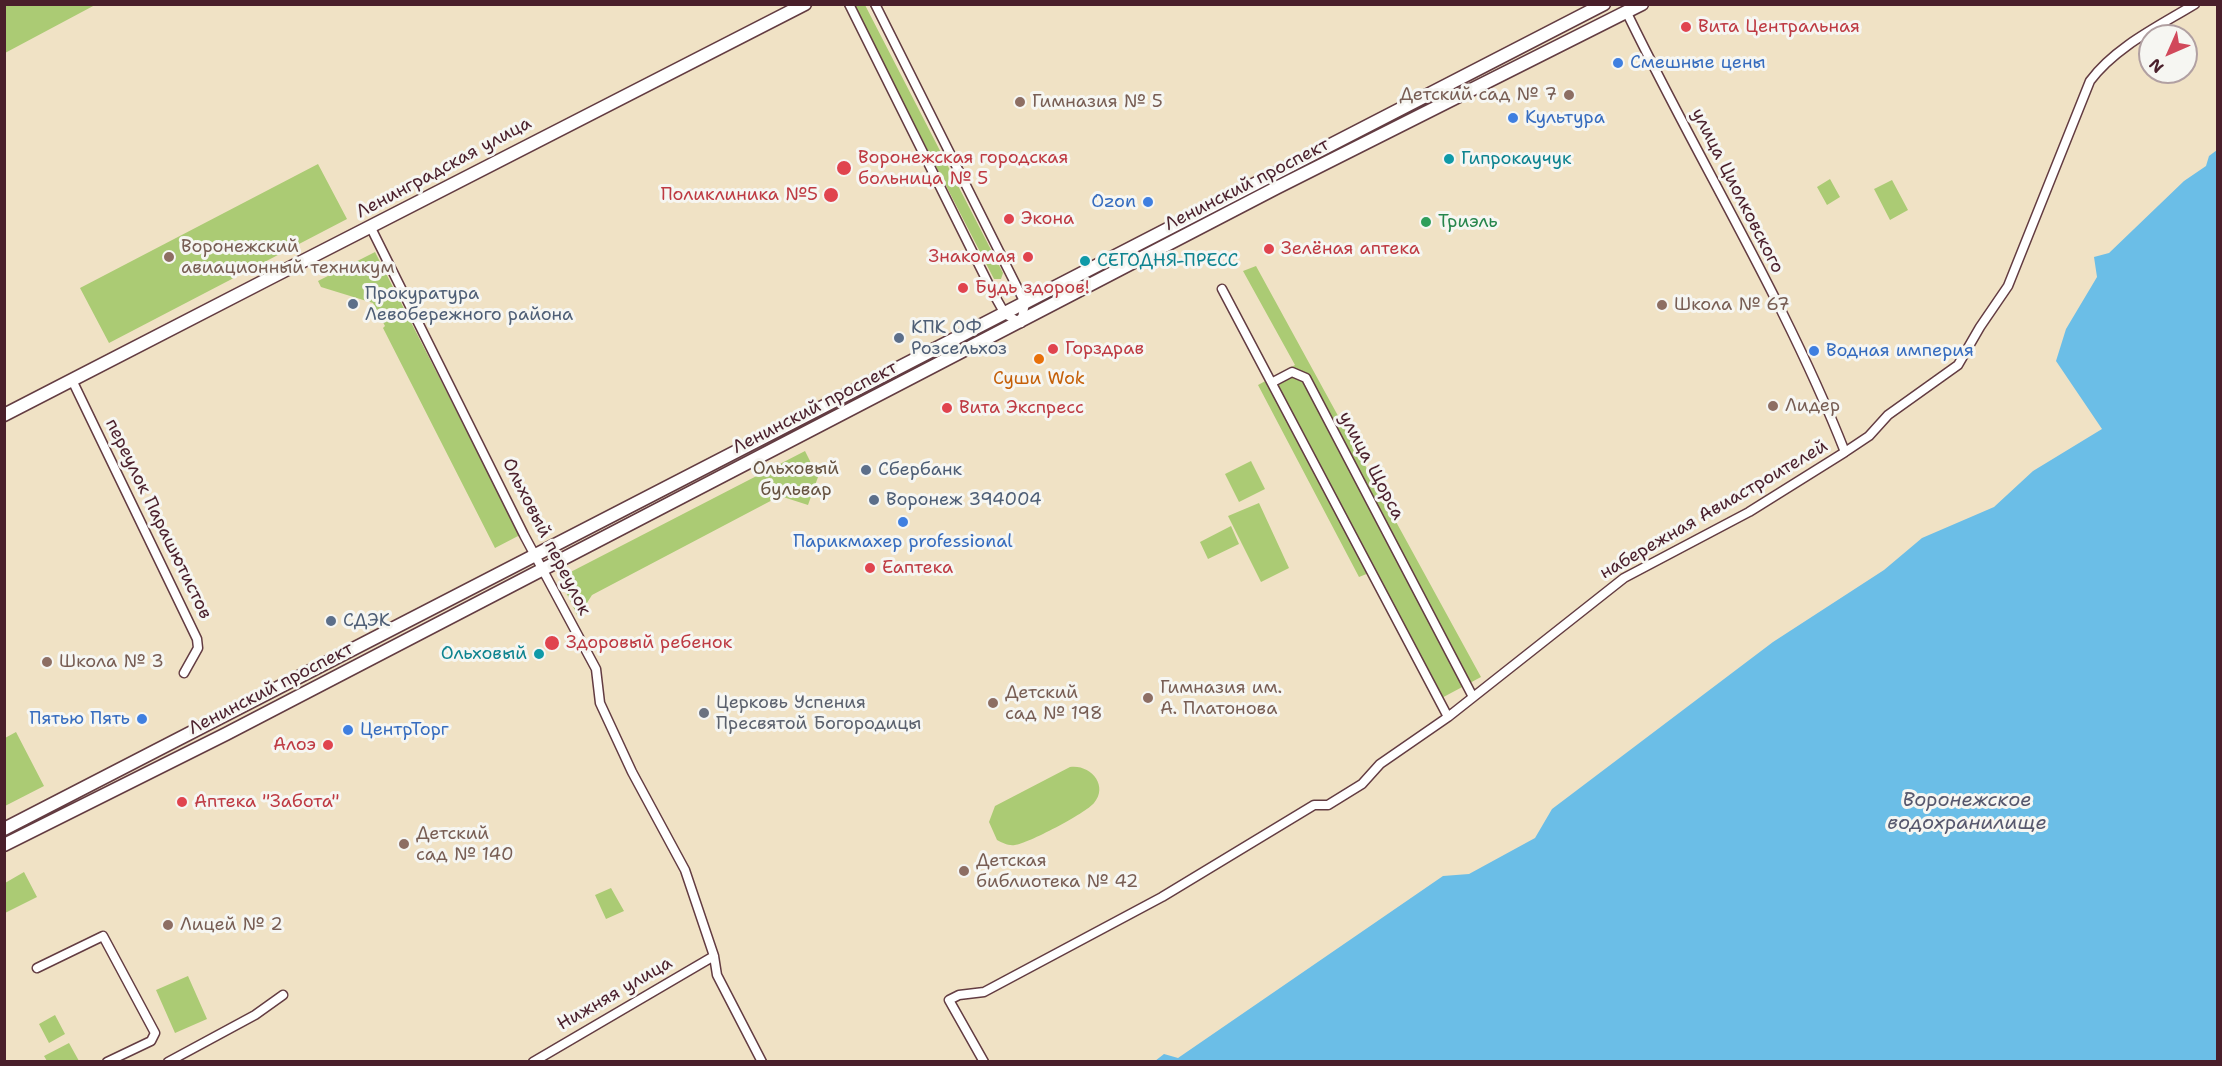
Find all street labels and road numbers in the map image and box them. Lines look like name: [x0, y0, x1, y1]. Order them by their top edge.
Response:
street label: улица Циолковского: [1686, 105, 1788, 277]
street label: Ленинградская улица: [353, 113, 535, 223]
street label: Ленинский проспект: [1161, 134, 1333, 236]
street label: Ленинский проспект: [729, 357, 901, 459]
street label: улица Щорса: [1333, 408, 1409, 524]
street label: переулок Парашютистов: [100, 415, 216, 623]
street label: набережная Авиастроителей: [1596, 436, 1832, 584]
street label: Ольховый переулок: [497, 455, 595, 619]
street label: Ленинский проспект: [185, 638, 357, 740]
street label: Нижняя улица: [554, 952, 676, 1036]

